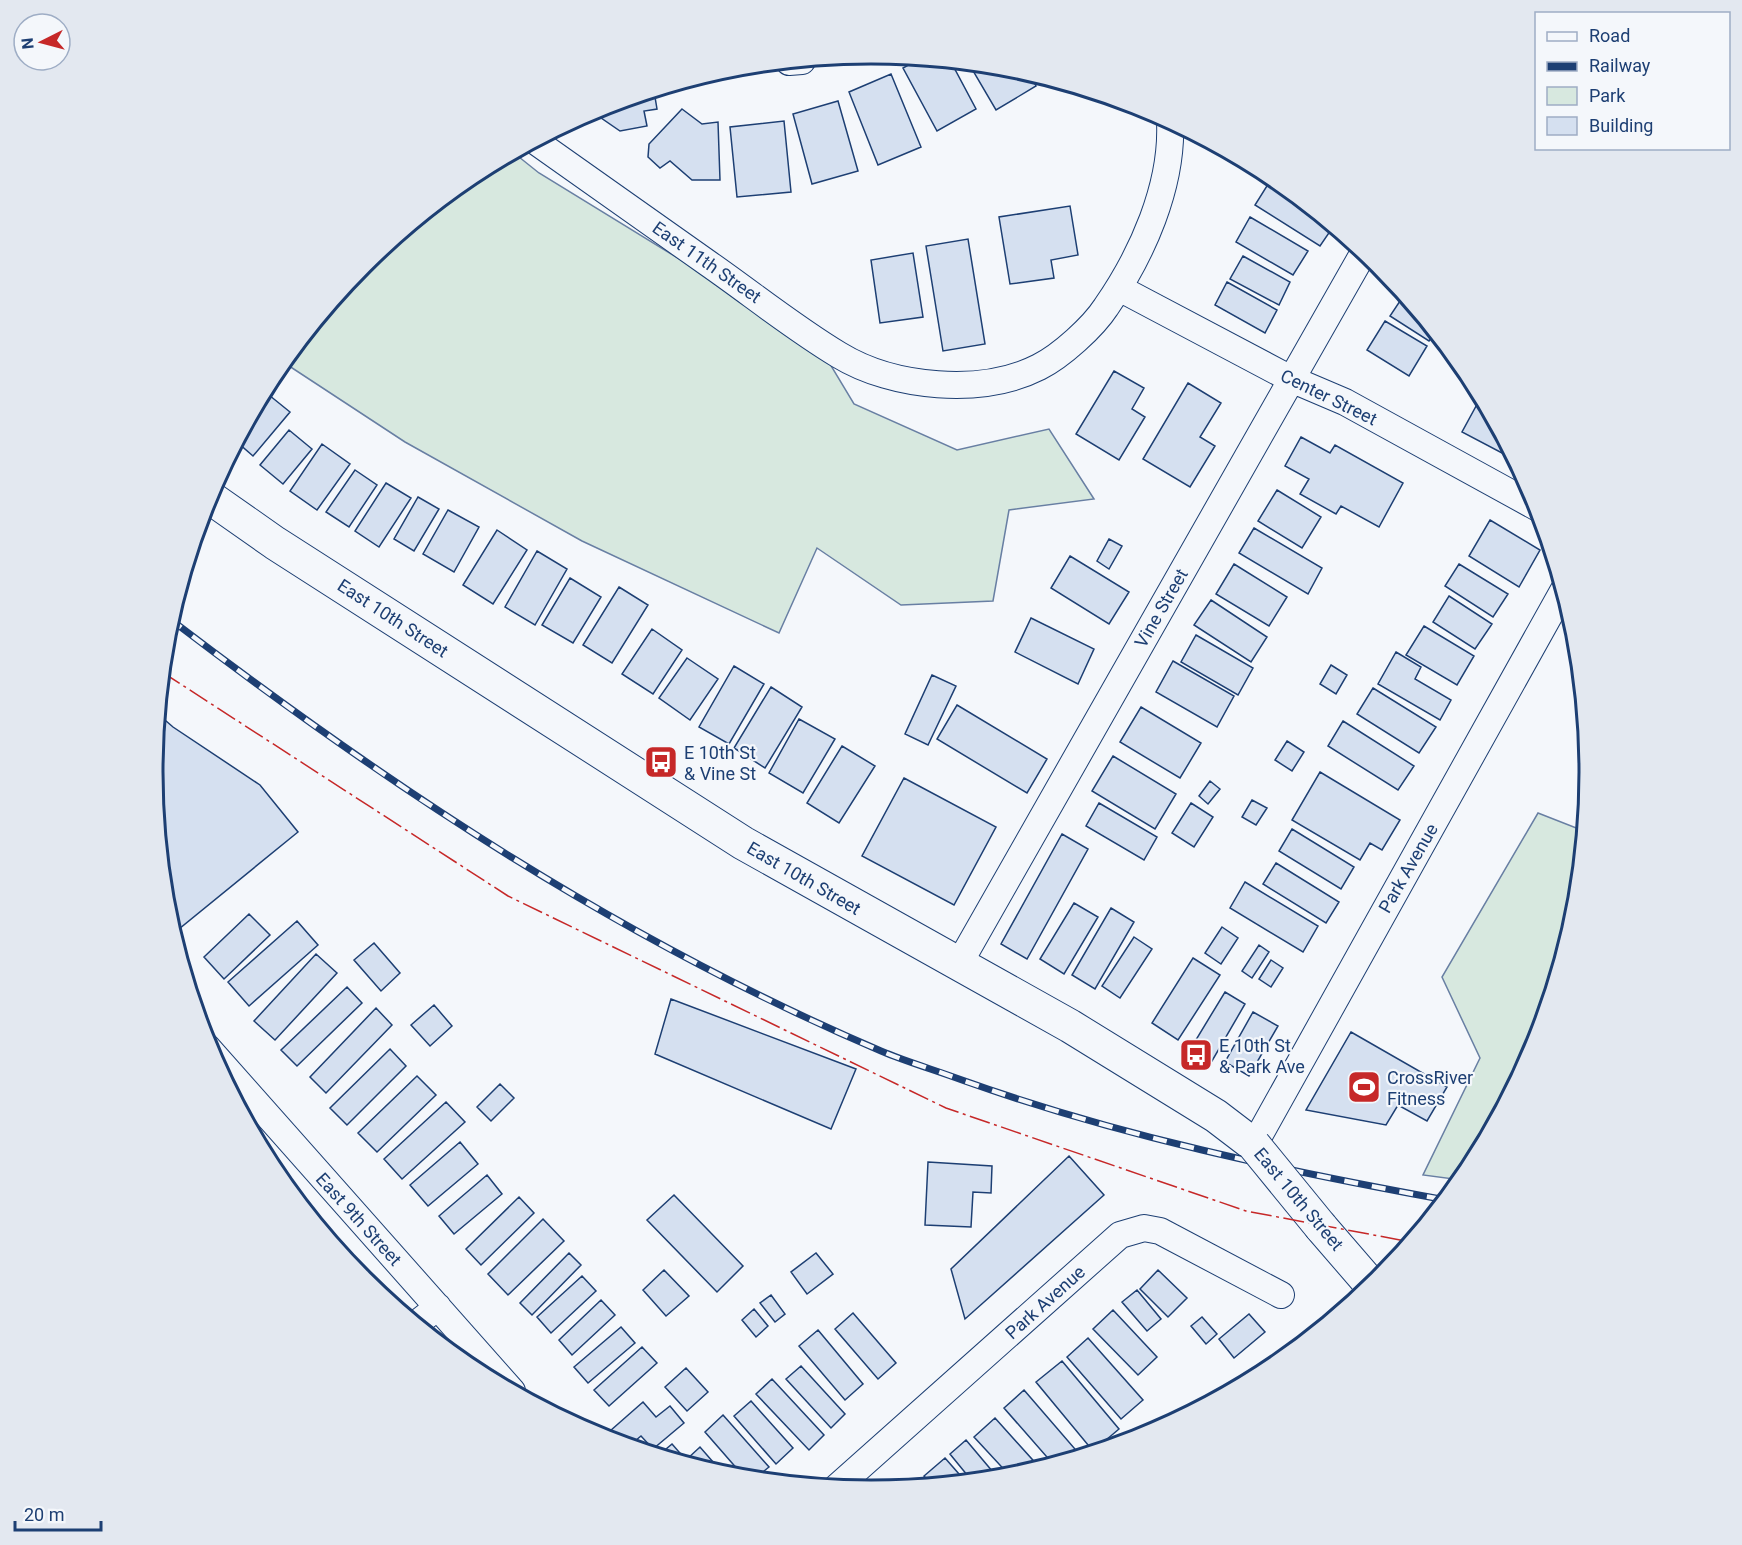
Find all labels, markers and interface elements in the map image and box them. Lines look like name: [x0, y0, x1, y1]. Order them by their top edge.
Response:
north arrow: [12, 12, 72, 72]
legend: [1535, 12, 1730, 150]
text: Road: [1589, 25, 1630, 46]
text: N: [18, 37, 38, 50]
text: Railway: [1589, 55, 1651, 76]
text: Park: [1589, 85, 1626, 106]
text: Building: [1589, 115, 1653, 136]
street label: East 11th Street: [649, 217, 765, 307]
street label: Center Street: [1277, 365, 1381, 429]
street label: Vine Street: [1130, 565, 1192, 651]
street label: East 10th Street: [334, 574, 452, 662]
place label: E 10th St & Vine St: [684, 742, 756, 784]
bus stop icon: E 10th St & Vine St: [643, 744, 679, 780]
street label: Park Avenue: [1374, 820, 1442, 916]
street label: East 10th Street: [743, 837, 865, 919]
place label: E 10th St & Park Ave: [1219, 1035, 1305, 1077]
bus stop icon: E 10th St & Park Ave: [1178, 1037, 1214, 1073]
place label: CrossRiver Fitness: [1387, 1067, 1473, 1109]
sports icon: CrossRiver Fitness: [1346, 1069, 1382, 1105]
street label: East 10th Street: [1250, 1143, 1348, 1255]
street label: East 9th Street: [312, 1168, 406, 1270]
street label: Park Avenue: [1001, 1261, 1089, 1343]
scale bar: [15, 1494, 100, 1532]
text: 20 m: [24, 1504, 64, 1525]

